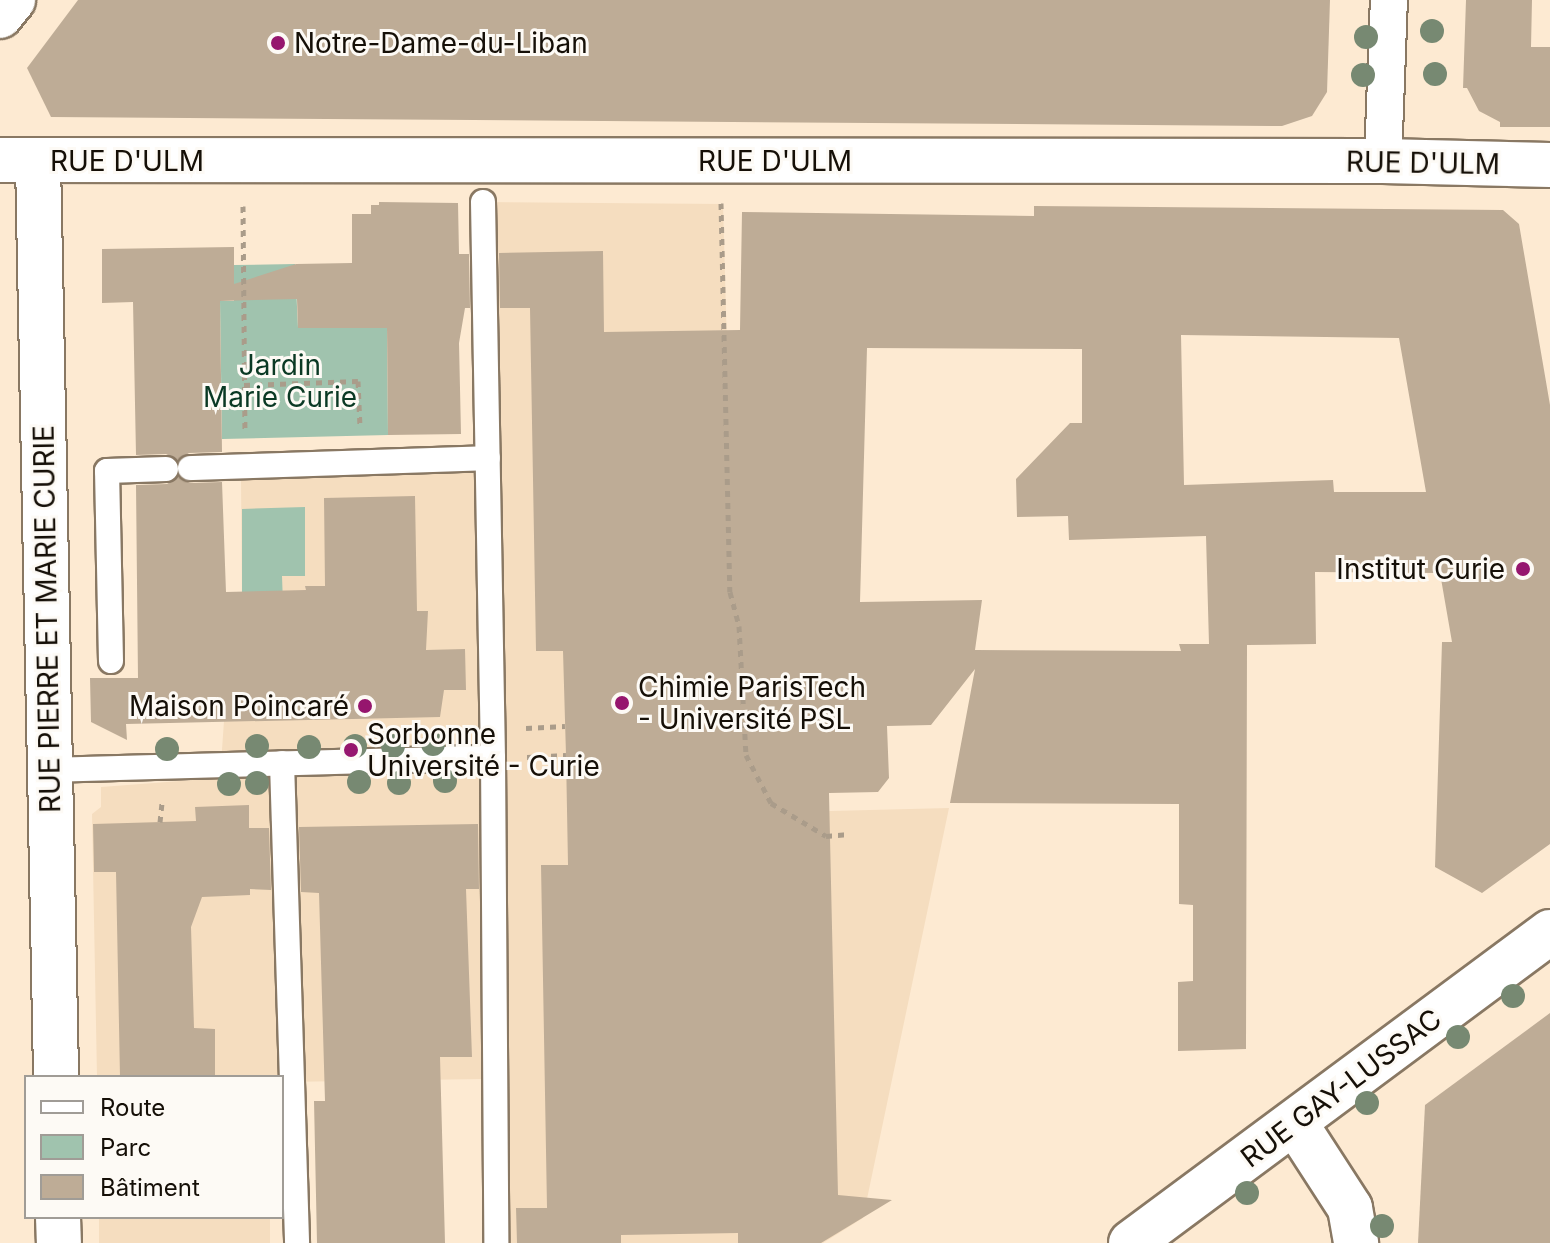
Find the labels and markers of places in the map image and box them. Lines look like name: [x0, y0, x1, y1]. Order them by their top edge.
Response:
place label: Notre-Dame-du-Liban: [294, 26, 588, 60]
marker: Notre-Dame-du-Liban: [269, 34, 287, 52]
place label: Institut Curie: [1336, 552, 1505, 586]
marker: Institut Curie: [1512, 558, 1534, 580]
place label: Chimie ParisTech - Université PSL: [638, 670, 866, 736]
place label: Maison Poincaré: [129, 689, 349, 723]
marker: Chimie ParisTech - Université PSL: [613, 694, 631, 712]
marker: Maison Poincaré: [356, 697, 374, 715]
place label: Sorbonne Université - Curie: [367, 717, 600, 783]
marker: Sorbonne Université - Curie: [342, 741, 360, 759]

